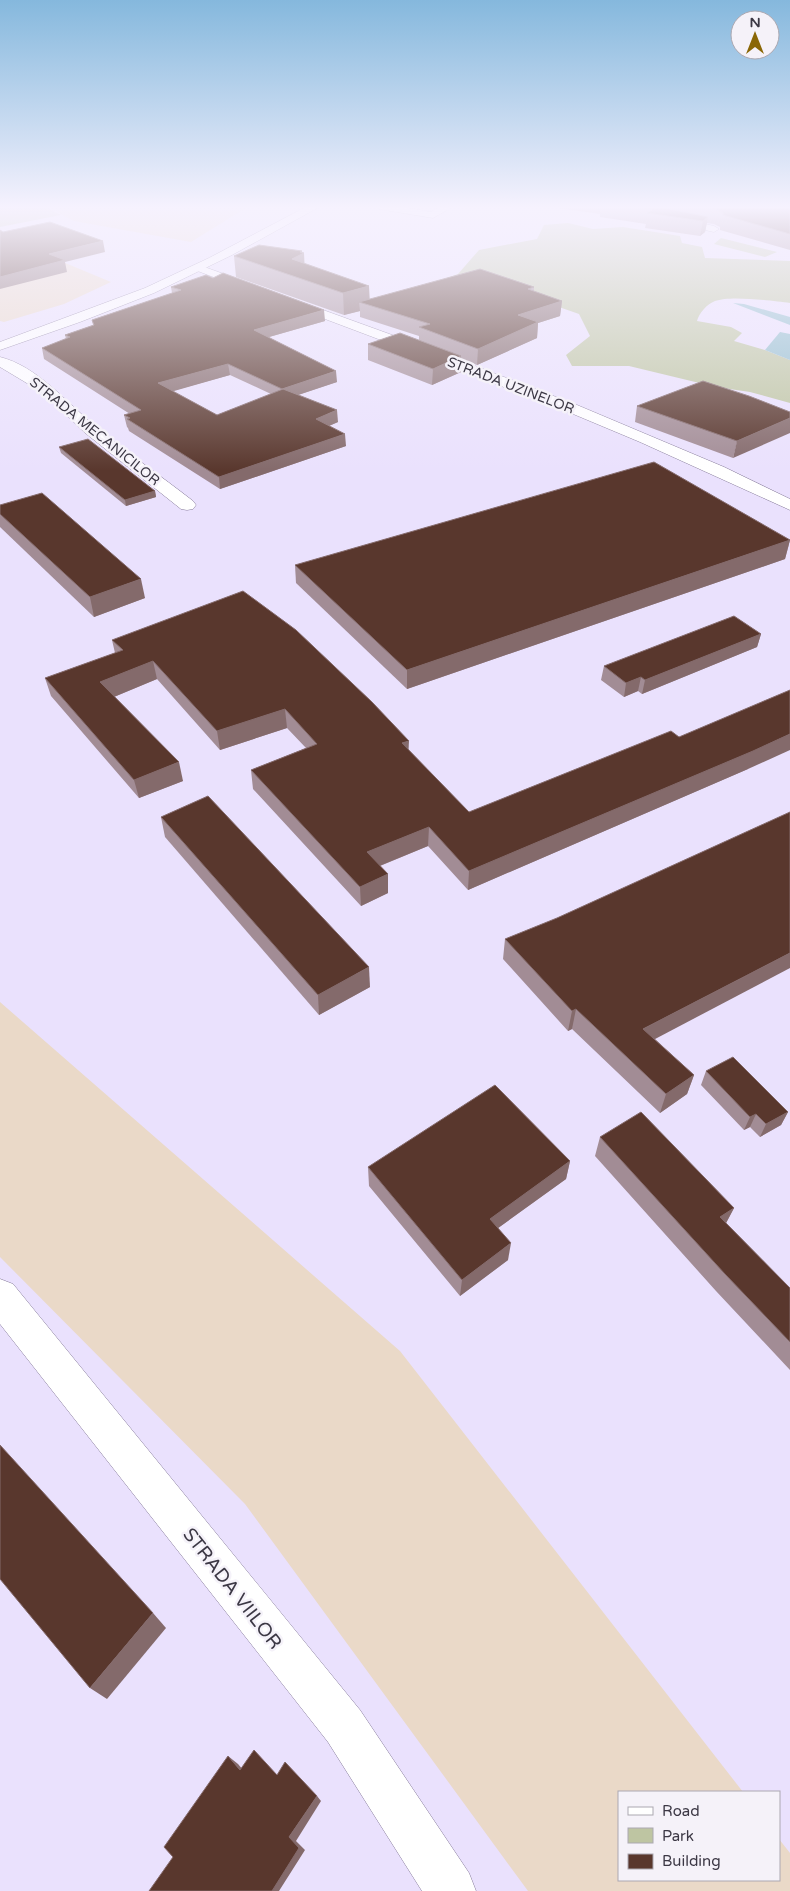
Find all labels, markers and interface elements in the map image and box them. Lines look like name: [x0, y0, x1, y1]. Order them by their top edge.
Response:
north arrow: [730, 10, 780, 60]
text: N: [749, 14, 761, 31]
street label: STRADA UZINELOR: [445, 353, 577, 418]
street label: STRADA MECANICILOR: [26, 374, 163, 489]
street label: STRADA VIILOR: [178, 1524, 286, 1653]
legend: [618, 1791, 780, 1881]
text: Road: [662, 1802, 700, 1820]
text: Park: [662, 1827, 694, 1845]
text: Building: [662, 1852, 721, 1870]

